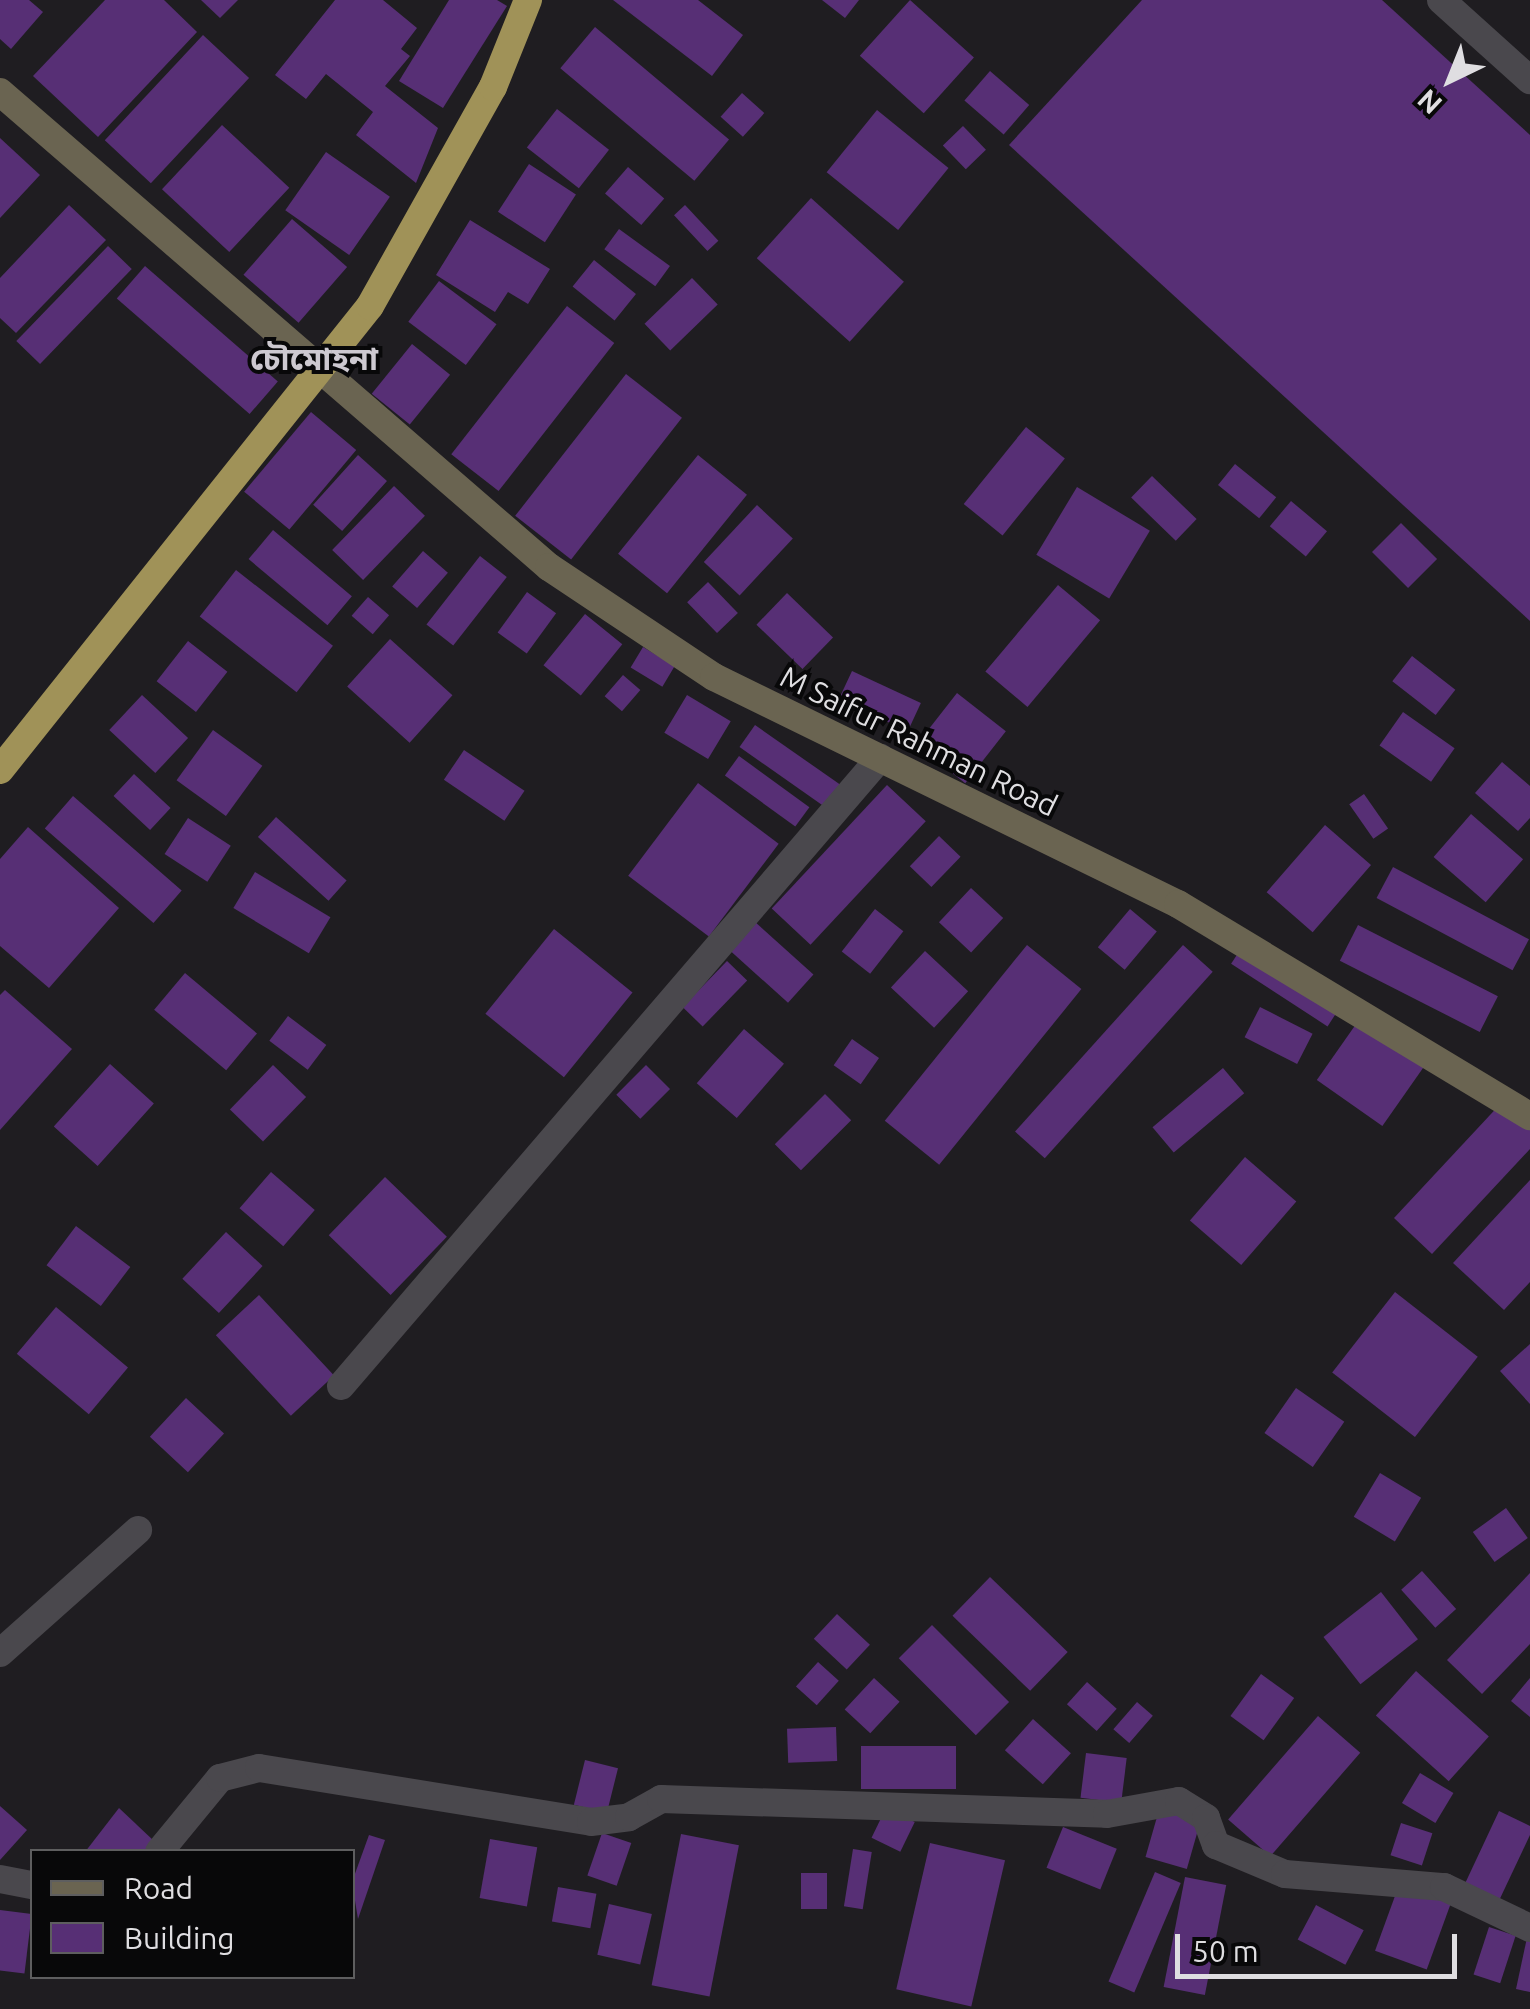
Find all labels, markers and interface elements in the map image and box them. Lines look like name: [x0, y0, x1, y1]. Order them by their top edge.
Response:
north arrow: [1400, 30, 1500, 130]
text: N: [1411, 84, 1447, 121]
district label: চৌমোহনা: [250, 339, 378, 377]
street label: M Saifur Rahman Road: [775, 658, 1063, 824]
legend: [30, 1849, 355, 1979]
text: Road: [124, 1871, 193, 1905]
scale bar: [1180, 1914, 1462, 1976]
text: Building: [124, 1921, 235, 1955]
text: 50 m: [1192, 1934, 1259, 1968]

